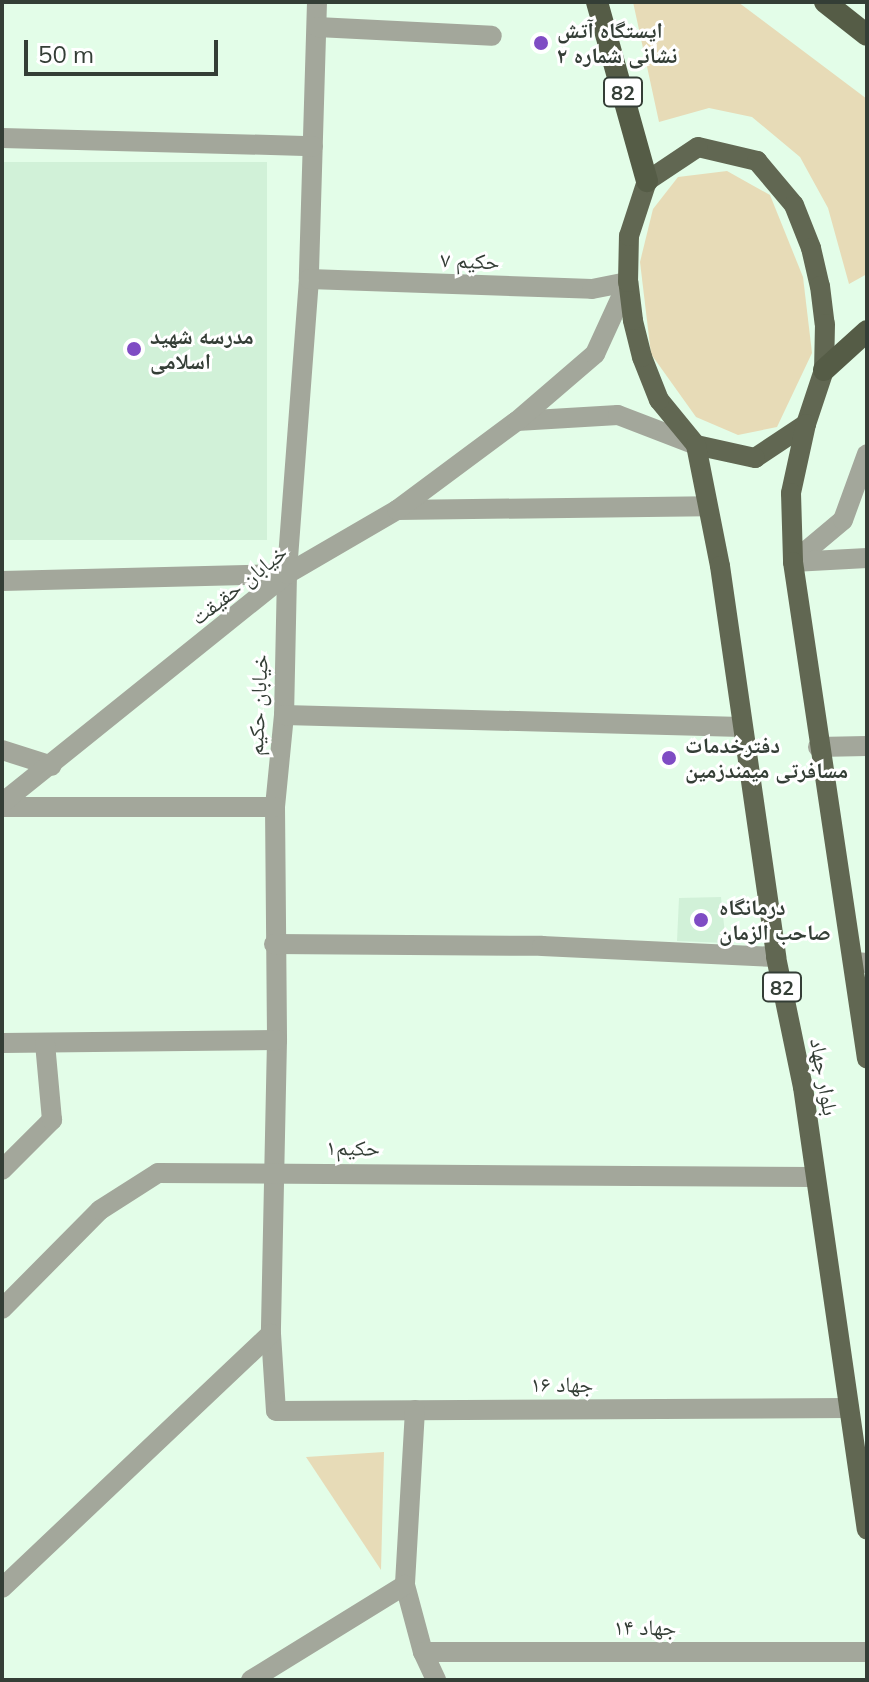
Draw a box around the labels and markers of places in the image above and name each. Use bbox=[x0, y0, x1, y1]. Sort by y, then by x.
place label: ایستگاه آتش نشانی شماره ۲ bbox=[557, 17, 677, 68]
marker: ایستگاه آتش نشانی شماره ۲ bbox=[532, 34, 550, 52]
place label: مدرسه شهید اسلامی bbox=[150, 323, 254, 374]
marker: مدرسه شهید اسلامی bbox=[125, 340, 143, 358]
place label: دفترخدمات مسافرتی میمندزمین bbox=[685, 732, 848, 784]
marker: دفترخدمات مسافرتی میمندزمین bbox=[660, 749, 678, 767]
place label: درمانگاه صاحب الزمان bbox=[719, 894, 831, 946]
marker: درمانگاه صاحب الزمان bbox=[690, 909, 712, 931]

